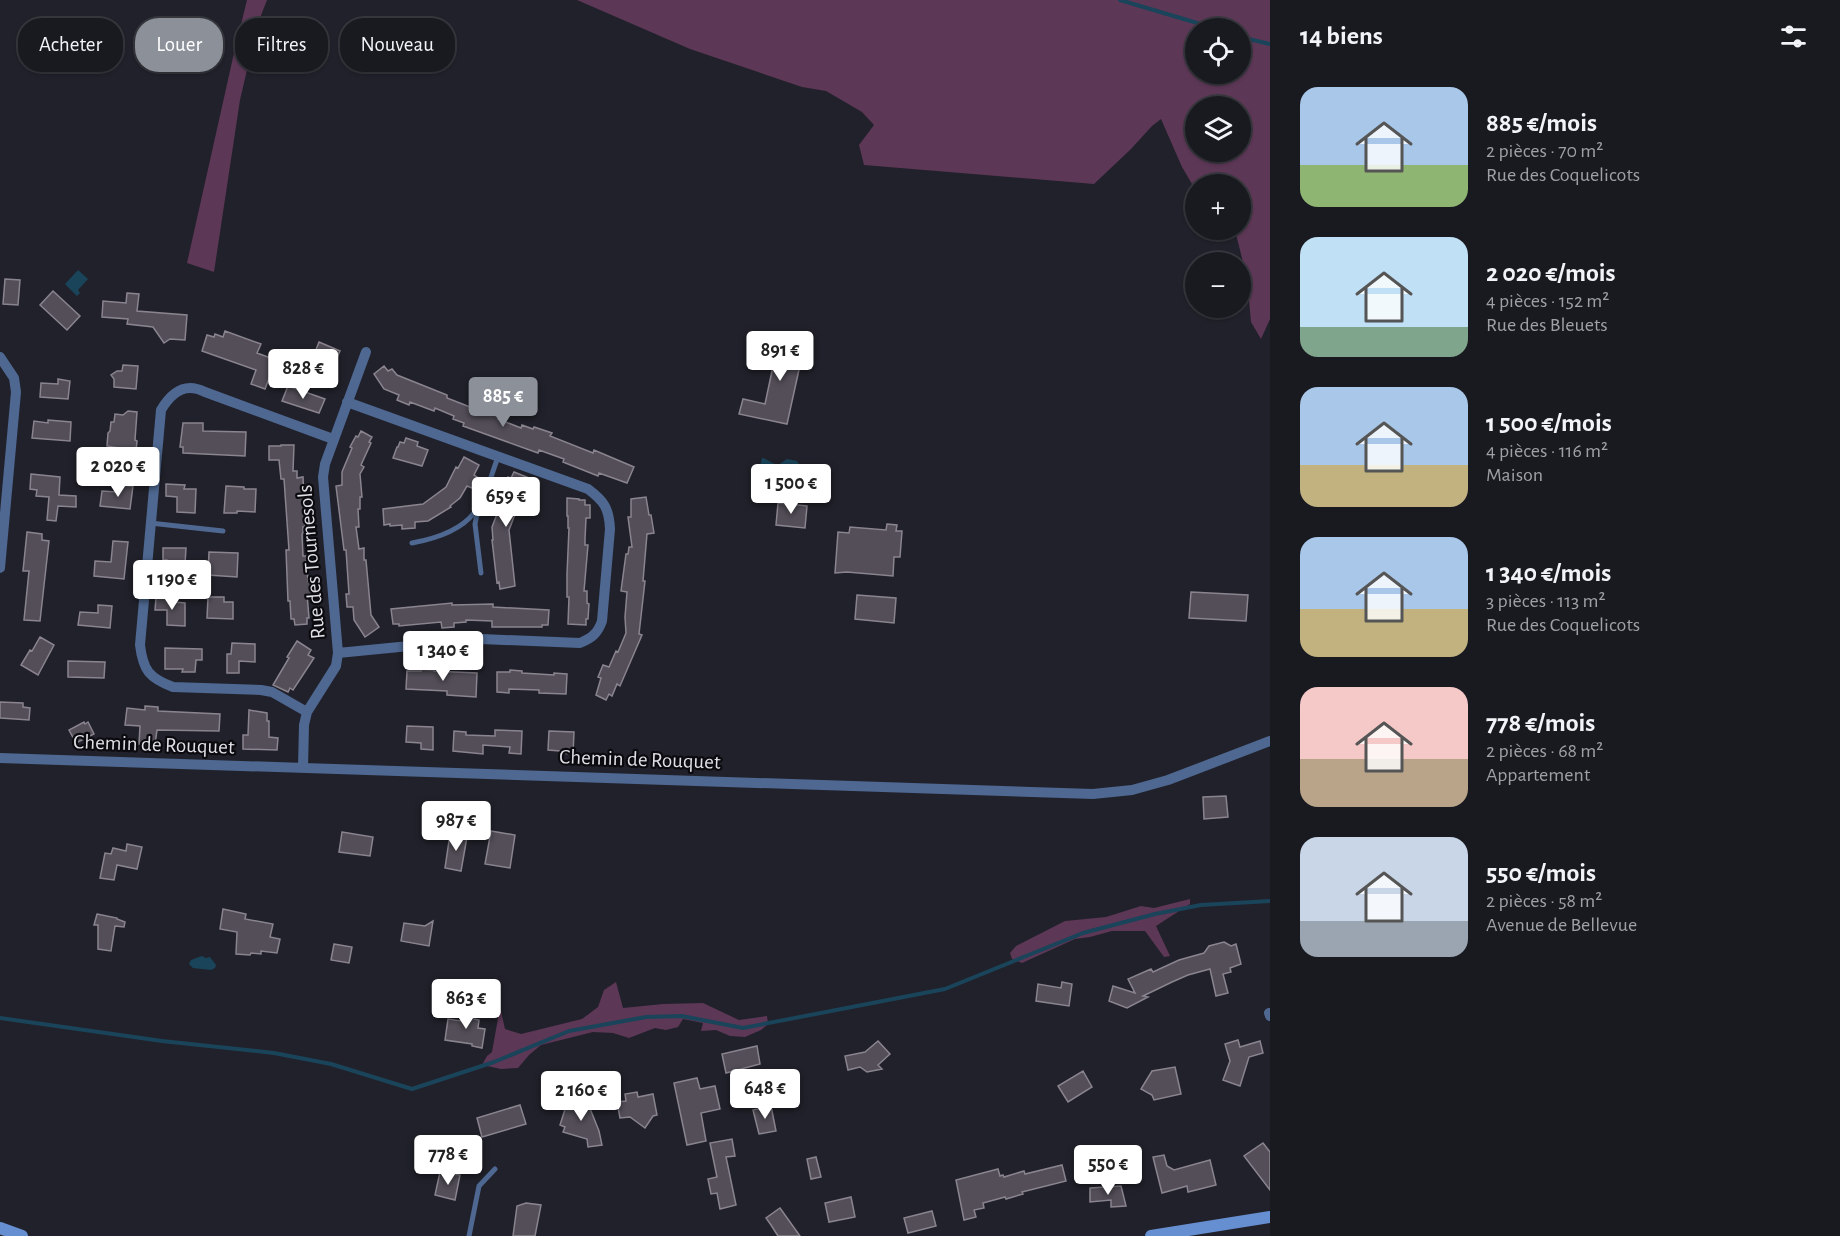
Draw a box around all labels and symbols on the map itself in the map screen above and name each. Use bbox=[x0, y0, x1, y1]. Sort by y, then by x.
pin: 891 € bbox=[738, 331, 822, 382]
pin: 828 € bbox=[261, 349, 345, 400]
pin: 885 € bbox=[461, 377, 545, 428]
pin: 2 020 € bbox=[63, 447, 173, 498]
pin: 1 500 € bbox=[736, 464, 846, 515]
pin: 659 € bbox=[464, 477, 548, 528]
street label: Rue des Tournesols bbox=[294, 484, 329, 640]
pin: 1 190 € bbox=[117, 560, 227, 611]
pin: 1 340 € bbox=[388, 631, 498, 682]
street label: Chemin de Rouquet bbox=[73, 731, 235, 758]
street label: Chemin de Rouquet bbox=[559, 746, 721, 773]
pin: 987 € bbox=[414, 801, 498, 852]
pin: 863 € bbox=[424, 979, 508, 1030]
pin: 648 € bbox=[723, 1069, 807, 1120]
pin: 2 160 € bbox=[526, 1071, 636, 1122]
pin: 778 € bbox=[406, 1135, 490, 1186]
pin: 550 € bbox=[1066, 1145, 1150, 1196]

